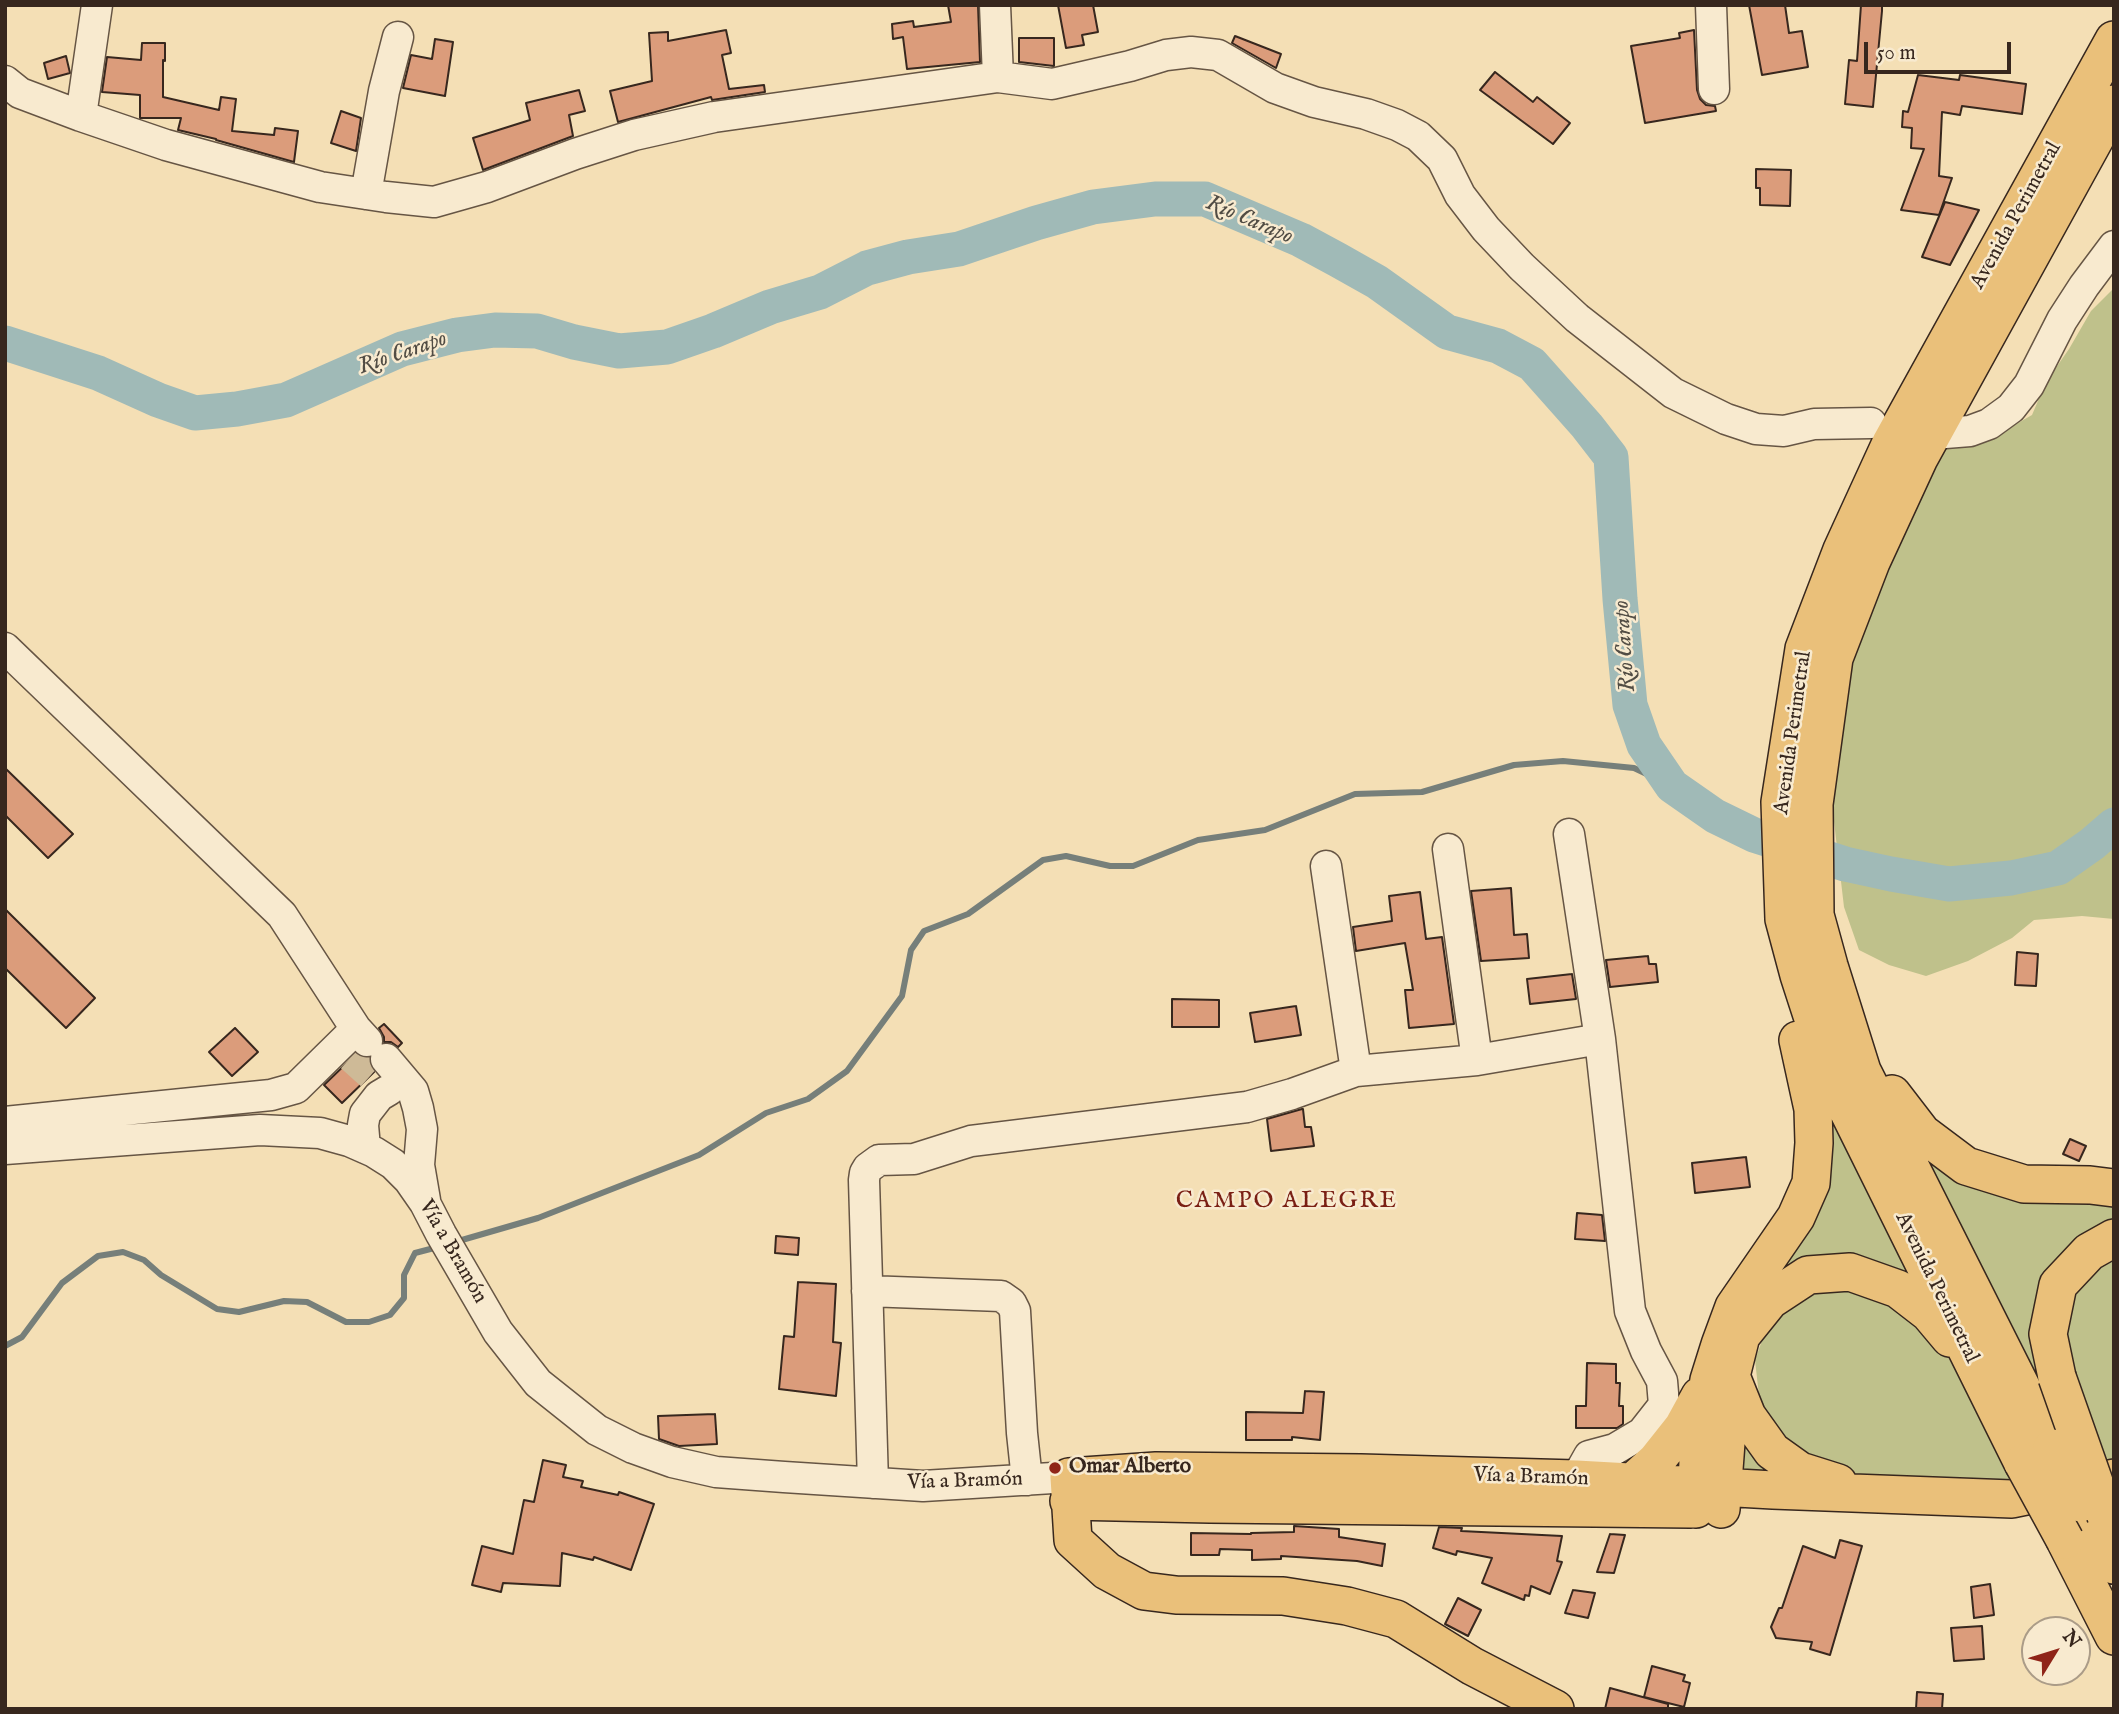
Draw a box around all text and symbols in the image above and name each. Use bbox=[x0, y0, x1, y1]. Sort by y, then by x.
scale bar bbox=[1867, 28, 2014, 72]
text: 50 m bbox=[1877, 40, 1916, 67]
street label: Avenida Perimetral bbox=[1966, 138, 2068, 294]
water label: Río Carapo bbox=[1201, 190, 1297, 252]
water label: Río Carapo bbox=[355, 326, 451, 382]
water label: Río Carapo bbox=[1609, 599, 1643, 693]
street label: Avenida Perimetral bbox=[1770, 650, 1818, 816]
district label: CAMPO ALEGRE bbox=[1177, 1188, 1397, 1216]
street label: Vía a Bramón bbox=[412, 1196, 492, 1308]
street label: Avenida Perimetral bbox=[1889, 1209, 1983, 1367]
place label: Omar Alberto bbox=[1069, 1455, 1191, 1481]
marker: Omar Alberto bbox=[1047, 1460, 1063, 1476]
street label: Vía a Bramón bbox=[1473, 1463, 1589, 1493]
street label: Vía a Bramón bbox=[907, 1467, 1023, 1497]
north arrow bbox=[2021, 1616, 2091, 1686]
text: N bbox=[2056, 1625, 2085, 1653]

